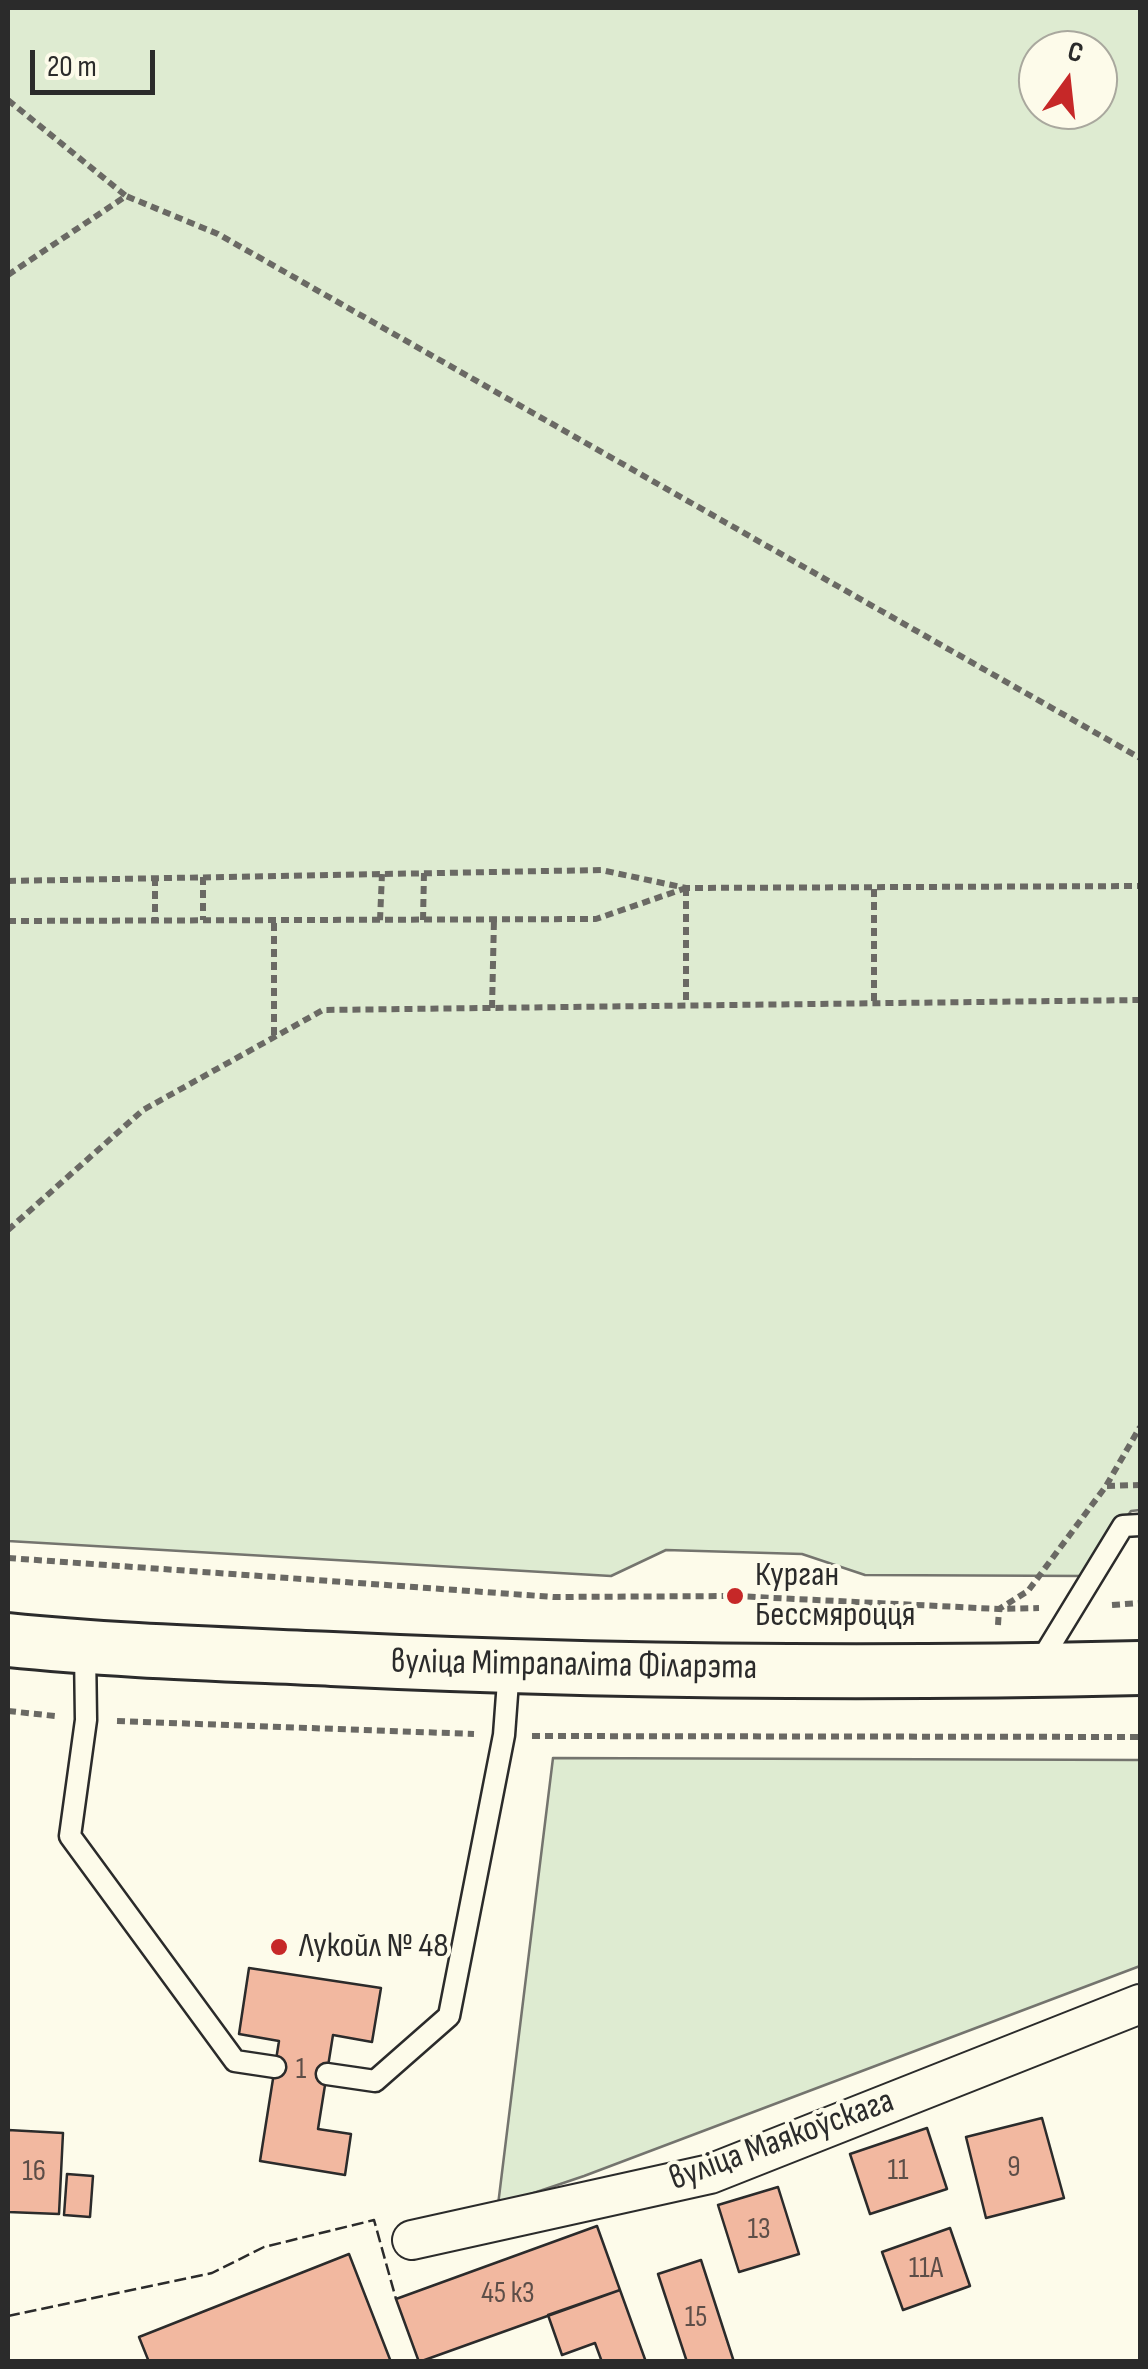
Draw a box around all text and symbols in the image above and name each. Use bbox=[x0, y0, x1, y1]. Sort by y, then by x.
scale bar bbox=[35, 30, 160, 92]
north arrow bbox=[1018, 30, 1118, 130]
text: С bbox=[1064, 35, 1087, 70]
text: 20 m bbox=[47, 49, 97, 85]
place label: Курган Бессмяроцця bbox=[755, 1555, 915, 1637]
marker: Курган Бессмяроцця bbox=[724, 1585, 746, 1607]
street label: вуліца Мітрапаліта Філарэта bbox=[390, 1642, 758, 1690]
place label: Лукойл № 48 bbox=[299, 1926, 448, 1968]
marker: Лукойл № 48 bbox=[268, 1936, 290, 1958]
house number: 1 bbox=[296, 2052, 306, 2088]
street label: вуліца Маякоўскага bbox=[664, 2081, 900, 2201]
house number: 9 bbox=[1007, 2150, 1021, 2186]
house number: 11 bbox=[888, 2153, 908, 2189]
house number: 16 bbox=[22, 2154, 46, 2190]
house number: 13 bbox=[747, 2212, 771, 2248]
house number: 11А bbox=[909, 2251, 943, 2287]
house number: 45 к3 bbox=[481, 2276, 535, 2312]
house number: 15 bbox=[685, 2300, 707, 2336]

